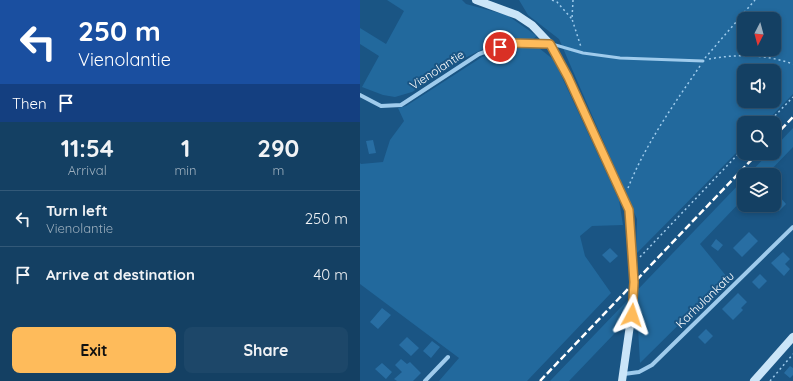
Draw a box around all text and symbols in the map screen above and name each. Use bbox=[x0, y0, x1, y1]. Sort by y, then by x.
north arrow bbox=[737, 12, 781, 56]
map controls bbox=[737, 12, 781, 212]
text: 250 m bbox=[78, 13, 161, 48]
icon: left bbox=[12, 16, 64, 68]
pin bbox=[483, 30, 517, 64]
icon: arrive bbox=[489, 36, 511, 58]
street label: Vienolantie bbox=[407, 46, 467, 93]
text: Vienolantie bbox=[78, 48, 171, 71]
button: sound bbox=[737, 64, 781, 108]
icon: arrive bbox=[55, 92, 77, 114]
text: Then bbox=[12, 94, 47, 113]
button: search bbox=[737, 116, 781, 160]
text: 11:54 bbox=[61, 133, 114, 163]
text: 1 bbox=[181, 133, 190, 163]
text: 290 bbox=[257, 133, 299, 163]
text: Arrival bbox=[68, 162, 107, 178]
text: min bbox=[174, 162, 197, 178]
text: m bbox=[272, 162, 284, 178]
button: layers bbox=[737, 168, 781, 212]
text: Turn left bbox=[46, 201, 108, 220]
icon: left bbox=[12, 208, 34, 230]
text: 250 m bbox=[305, 209, 348, 228]
text: Vienolantie bbox=[46, 220, 113, 236]
icon: arrive bbox=[12, 264, 34, 286]
text: Arrive at destination bbox=[46, 265, 195, 284]
text: 40 m bbox=[313, 265, 348, 284]
street label: Karhulankatu bbox=[672, 268, 737, 331]
position arrow bbox=[611, 294, 653, 336]
button: Exit bbox=[12, 327, 176, 373]
button: Share bbox=[184, 327, 348, 373]

